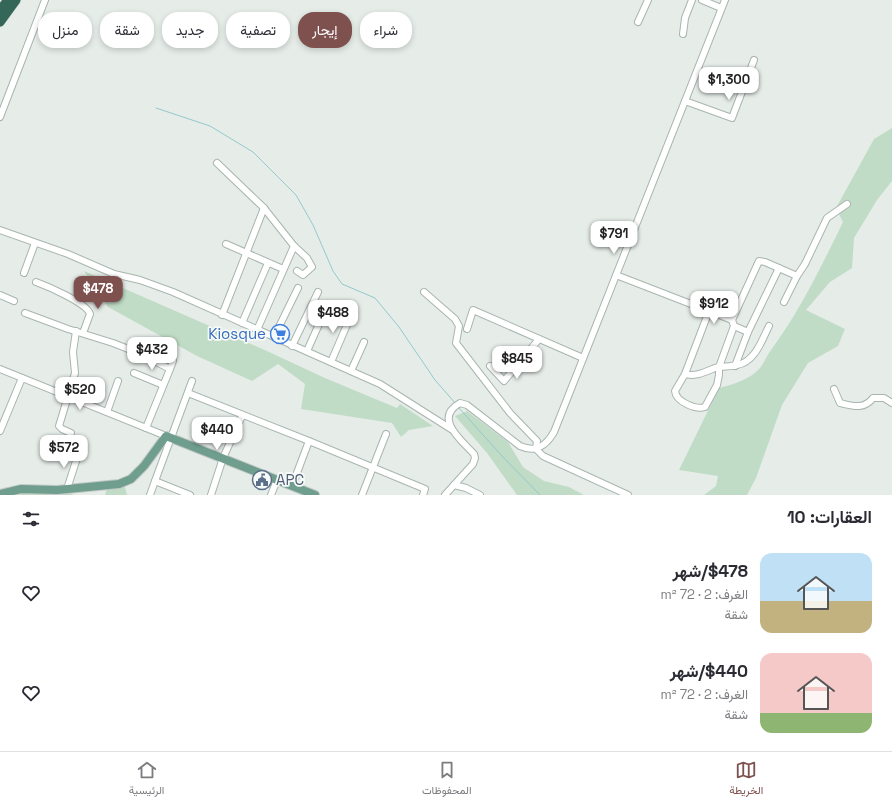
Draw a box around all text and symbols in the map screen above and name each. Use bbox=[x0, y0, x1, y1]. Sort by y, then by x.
chip: منزل bbox=[38, 12, 92, 48]
chip: شقة bbox=[100, 12, 154, 48]
chip: جديد bbox=[162, 12, 218, 48]
chip: تصفية bbox=[226, 12, 290, 48]
chip: إيجار bbox=[298, 12, 352, 48]
chip: شراء bbox=[360, 12, 412, 48]
pin: $1,300 bbox=[696, 67, 762, 101]
text: $1,300 bbox=[708, 71, 750, 88]
pin: $791 bbox=[590, 221, 638, 255]
text: $791 bbox=[600, 225, 629, 242]
pin: $478 bbox=[74, 276, 122, 310]
text: $478 bbox=[83, 280, 113, 297]
pin: $912 bbox=[690, 291, 738, 325]
text: $912 bbox=[699, 295, 729, 312]
pin: $488 bbox=[309, 300, 357, 334]
text: $488 bbox=[317, 304, 349, 321]
supermarket icon: Kiosque bbox=[269, 323, 291, 345]
place label: Kiosque bbox=[208, 324, 266, 343]
pin: $432 bbox=[128, 337, 176, 371]
text: $432 bbox=[136, 341, 168, 358]
pin: $845 bbox=[493, 346, 541, 380]
text: $845 bbox=[501, 350, 533, 367]
pin: $520 bbox=[56, 377, 104, 411]
text: $520 bbox=[64, 381, 96, 398]
pin: $440 bbox=[193, 417, 241, 451]
text: $440 bbox=[201, 421, 233, 438]
pin: $572 bbox=[40, 435, 88, 469]
text: $572 bbox=[49, 439, 79, 456]
public building icon: APC bbox=[251, 469, 273, 491]
place label: APC bbox=[276, 470, 304, 489]
text: العقارات: 10 bbox=[787, 506, 872, 528]
icon: filters bbox=[20, 508, 42, 530]
text: $478/شهر bbox=[673, 560, 748, 582]
icon: home bbox=[792, 569, 840, 617]
icon: heart bbox=[20, 582, 42, 604]
text: الغرف: 2 · 72 m² bbox=[660, 586, 748, 603]
text: شقة bbox=[725, 606, 748, 623]
text: $440/شهر bbox=[670, 660, 748, 682]
icon: home bbox=[792, 669, 840, 717]
icon: heart bbox=[20, 682, 42, 704]
text: الغرف: 2 · 72 m² bbox=[660, 686, 748, 703]
text: شقة bbox=[725, 706, 748, 723]
tab: الرئيسية bbox=[129, 759, 164, 800]
tab: المحفوظات bbox=[422, 759, 472, 800]
tab: الخريطة bbox=[729, 759, 763, 800]

